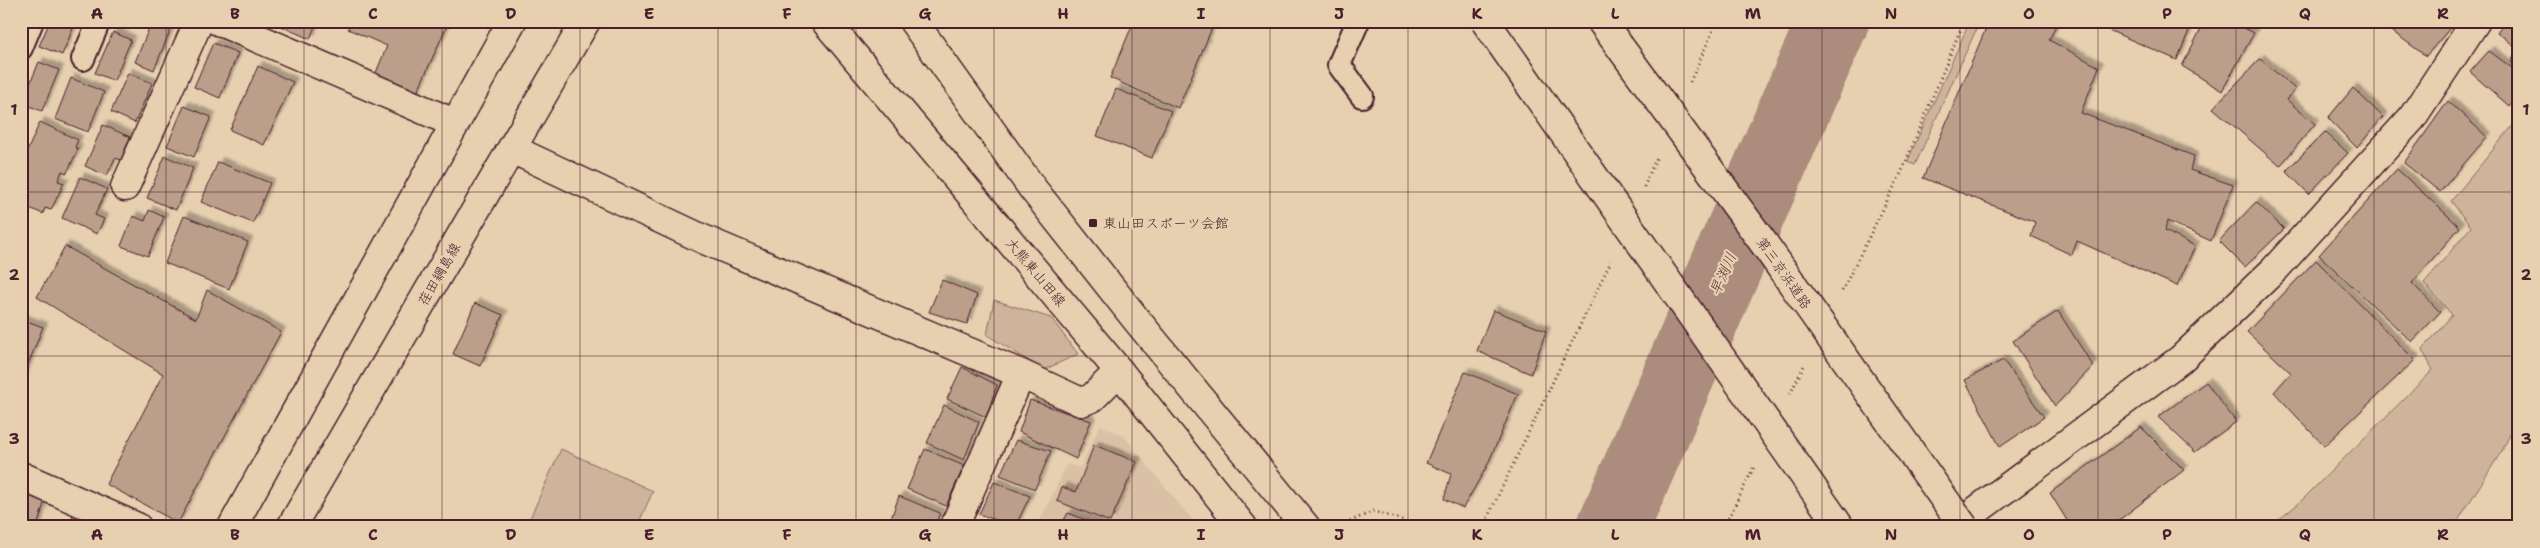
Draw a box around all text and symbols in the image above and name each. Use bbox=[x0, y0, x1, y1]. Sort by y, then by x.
text: A bbox=[91, 3, 103, 24]
text: B bbox=[230, 3, 240, 24]
text: C bbox=[368, 3, 378, 24]
text: D bbox=[505, 3, 517, 24]
text: E bbox=[644, 3, 654, 24]
text: F bbox=[782, 3, 792, 24]
text: G bbox=[919, 3, 932, 24]
text: H bbox=[1057, 3, 1069, 24]
text: I bbox=[1197, 3, 1206, 24]
text: J bbox=[1334, 3, 1344, 24]
text: K bbox=[1472, 3, 1483, 24]
text: L bbox=[1611, 3, 1620, 24]
text: M bbox=[1745, 3, 1762, 24]
text: N bbox=[1885, 3, 1897, 24]
text: O bbox=[2023, 3, 2035, 24]
text: P bbox=[2162, 3, 2172, 24]
text: Q bbox=[2299, 3, 2311, 24]
text: R bbox=[2437, 3, 2449, 24]
text: 1 bbox=[10, 99, 18, 120]
text: 1 bbox=[2522, 99, 2530, 120]
place label: 東山田スポーツ会館 bbox=[1103, 214, 1229, 232]
marker: 東山田スポーツ会館 bbox=[1087, 217, 1099, 229]
street label: 第三京浜道路 bbox=[1753, 233, 1815, 313]
street label: 大熊東山田線 bbox=[1002, 234, 1070, 310]
street label: 荏田綱島線 bbox=[414, 239, 464, 309]
water label: 早渕川 bbox=[1705, 249, 1741, 299]
text: 2 bbox=[8, 264, 20, 285]
text: 2 bbox=[2520, 264, 2532, 285]
text: 3 bbox=[8, 428, 20, 449]
text: 3 bbox=[2520, 428, 2532, 449]
text: A bbox=[91, 524, 103, 545]
text: B bbox=[230, 524, 240, 545]
text: C bbox=[368, 524, 378, 545]
text: D bbox=[505, 524, 517, 545]
text: E bbox=[644, 524, 654, 545]
text: F bbox=[782, 524, 792, 545]
text: G bbox=[919, 524, 932, 545]
text: H bbox=[1057, 524, 1069, 545]
text: I bbox=[1197, 524, 1206, 545]
text: J bbox=[1334, 524, 1344, 545]
text: K bbox=[1472, 524, 1483, 545]
text: L bbox=[1611, 524, 1620, 545]
text: M bbox=[1745, 524, 1762, 545]
text: N bbox=[1885, 524, 1897, 545]
text: O bbox=[2023, 524, 2035, 545]
text: P bbox=[2162, 524, 2172, 545]
text: Q bbox=[2299, 524, 2311, 545]
text: R bbox=[2437, 524, 2449, 545]

